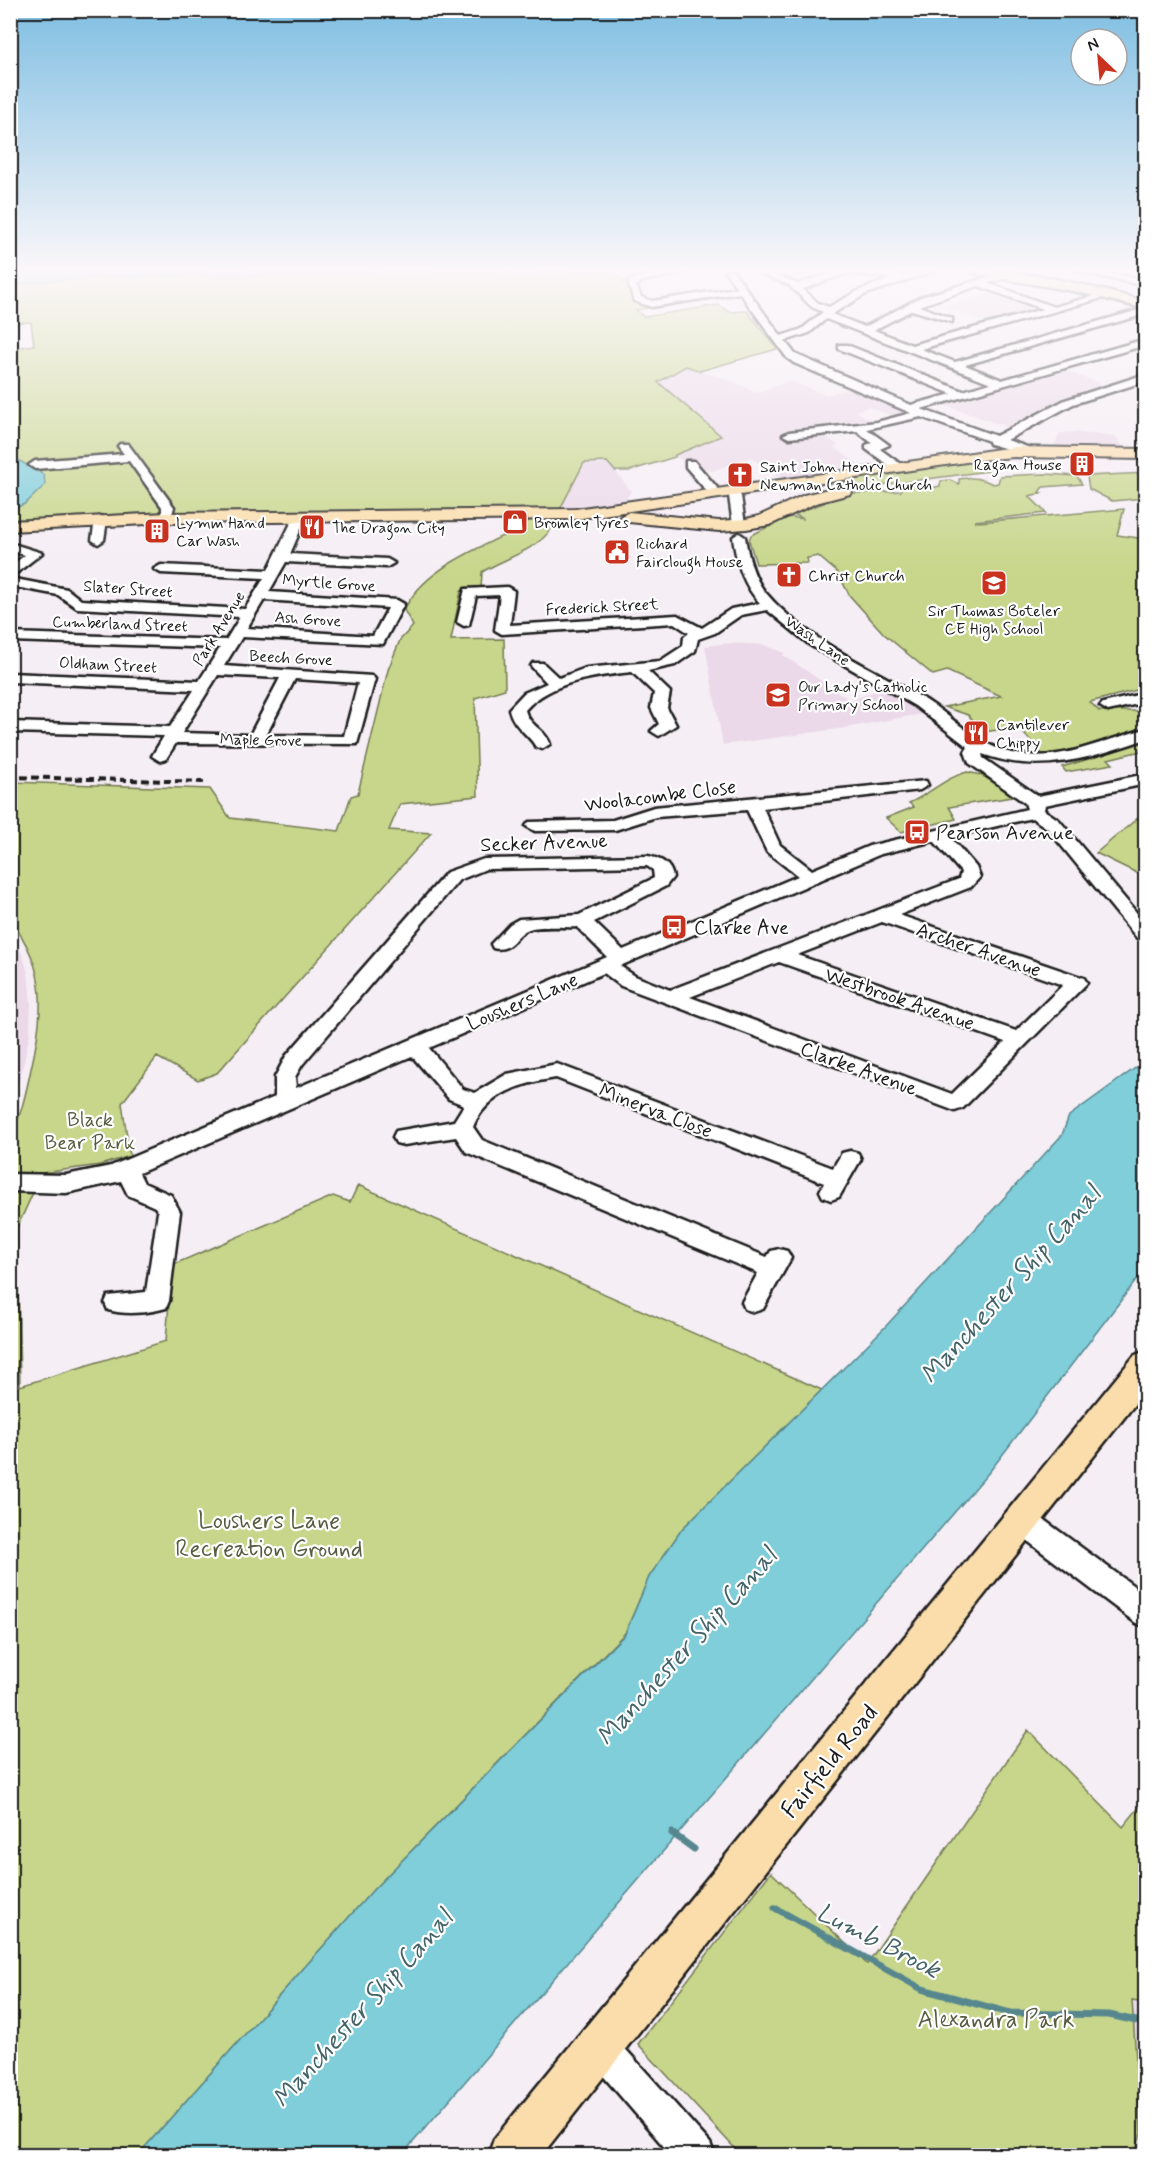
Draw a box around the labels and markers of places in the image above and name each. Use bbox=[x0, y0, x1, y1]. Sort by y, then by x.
building icon: Ragan House bbox=[1067, 449, 1097, 479]
place label: Ragan House bbox=[974, 455, 1062, 477]
place label: Saint John Henry Newman Catholic Church bbox=[760, 457, 932, 496]
church icon: Saint John Henry Newman Catholic Church bbox=[725, 460, 755, 490]
shop icon: Bromley Tyres bbox=[500, 507, 530, 537]
restaurant icon: The Dragon City bbox=[297, 512, 327, 542]
place label: Lymm Hand Car Wash bbox=[176, 513, 265, 552]
place label: Bromley Tyres bbox=[534, 513, 629, 534]
building icon: Lymm Hand Car Wash bbox=[142, 516, 172, 546]
place label: The Dragon City bbox=[332, 518, 445, 540]
place label: Richard Fairclough House bbox=[636, 534, 744, 574]
public building icon: Richard Fairclough House bbox=[602, 537, 632, 567]
church icon: Christ Church bbox=[774, 560, 804, 590]
place label: Christ Church bbox=[808, 566, 905, 587]
school or university icon: Sir Thomas Boteler CE High School bbox=[979, 568, 1009, 598]
place label: Sir Thomas Boteler CE High School bbox=[928, 601, 1061, 641]
place label: Our Lady's Catholic Primary School bbox=[798, 677, 928, 716]
school or university icon: Our Lady's Catholic Primary School bbox=[763, 680, 793, 710]
place label: Cantilever Chippy bbox=[996, 715, 1070, 754]
restaurant icon: Cantilever Chippy bbox=[961, 718, 991, 748]
bus stop icon: Pearson Avenue bbox=[902, 817, 932, 847]
place label: Pearson Avenue bbox=[936, 820, 1074, 847]
bus stop icon: Clarke Ave bbox=[659, 912, 689, 942]
place label: Clarke Ave bbox=[694, 915, 789, 942]

